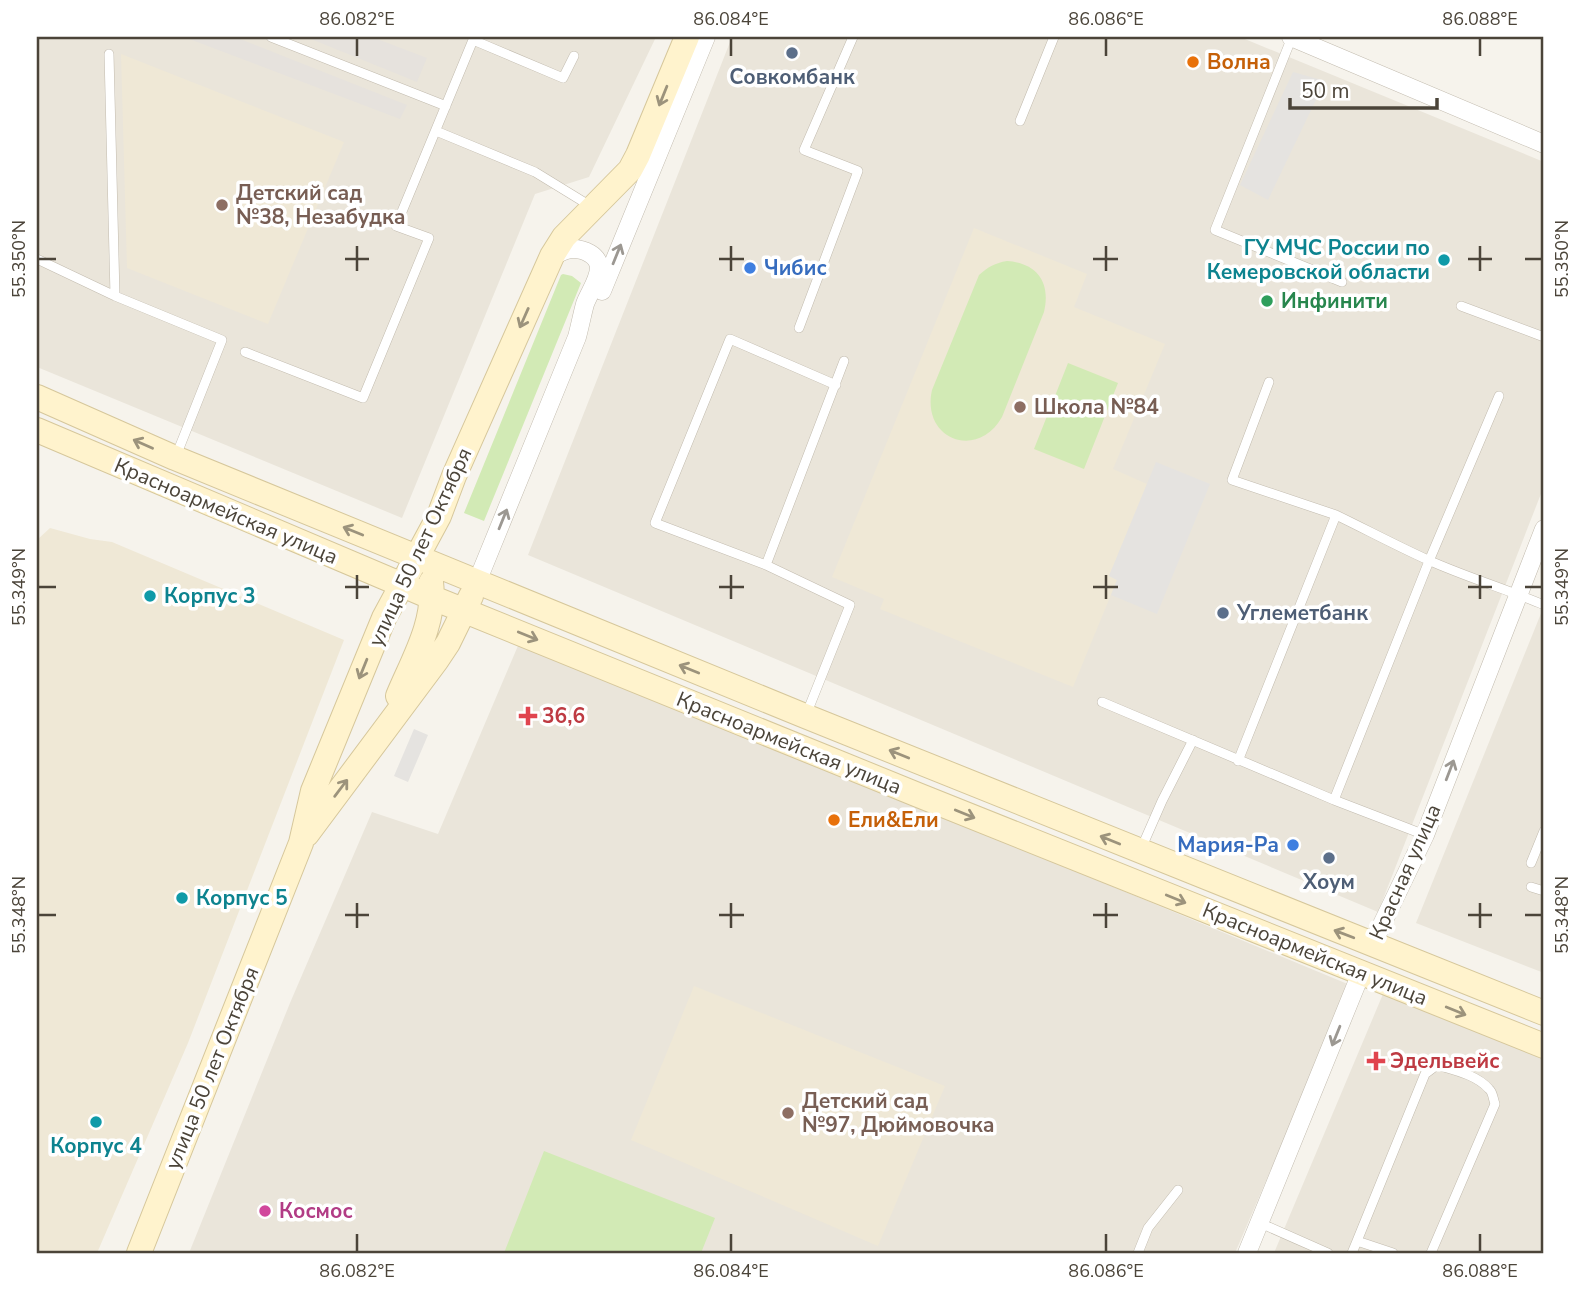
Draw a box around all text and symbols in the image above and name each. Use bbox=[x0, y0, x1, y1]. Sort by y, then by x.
text: 86.082°E bbox=[319, 7, 395, 31]
text: 86.084°E bbox=[693, 7, 769, 31]
text: 86.086°E bbox=[1068, 7, 1144, 31]
text: 86.088°E bbox=[1442, 7, 1518, 31]
marker: Совкомбанк bbox=[784, 45, 800, 61]
place label: Волна bbox=[1207, 48, 1271, 76]
marker: Волна bbox=[1185, 54, 1201, 70]
place label: Совкомбанк bbox=[729, 63, 855, 91]
scale bar bbox=[1290, 66, 1438, 110]
text: 50 m bbox=[1301, 77, 1350, 105]
one-way arrow bbox=[655, 85, 668, 106]
place label: Детский сад №38, Незабудка bbox=[236, 179, 406, 231]
marker: Детский сад №38, Незабудка bbox=[214, 197, 230, 213]
text: 55.350°N bbox=[7, 220, 31, 298]
text: 55.350°N bbox=[1550, 220, 1574, 298]
place label: ГУ МЧС России по Кемеровской области bbox=[1207, 234, 1430, 286]
one-way arrow bbox=[612, 244, 625, 265]
marker: ГУ МЧС России по Кемеровской области bbox=[1436, 252, 1452, 268]
place label: Чибис bbox=[764, 254, 827, 282]
marker: Чибис bbox=[742, 260, 758, 276]
place label: Инфинити bbox=[1281, 287, 1388, 315]
marker: Инфинити bbox=[1259, 293, 1275, 309]
one-way arrow bbox=[517, 307, 530, 328]
place label: Школа №84 bbox=[1034, 393, 1159, 421]
marker: Школа №84 bbox=[1012, 399, 1028, 415]
one-way arrow bbox=[133, 437, 154, 450]
street label: улица 50 лет Октября bbox=[362, 443, 478, 651]
street label: Красноармейская улица bbox=[110, 451, 342, 571]
one-way arrow bbox=[498, 508, 511, 530]
one-way arrow bbox=[343, 524, 365, 537]
text: 55.349°N bbox=[7, 548, 31, 626]
text: 55.349°N bbox=[1550, 548, 1574, 626]
place label: Корпус 3 bbox=[164, 582, 256, 610]
marker: Корпус 3 bbox=[142, 588, 158, 604]
place label: Углеметбанк bbox=[1236, 599, 1368, 627]
marker: Углеметбанк bbox=[1215, 605, 1231, 621]
one-way arrow bbox=[516, 631, 538, 644]
one-way arrow bbox=[355, 658, 368, 680]
one-way arrow bbox=[678, 661, 700, 674]
street label: Красноармейская улица bbox=[672, 685, 906, 801]
place label: 36,6 bbox=[542, 702, 585, 730]
marker: 36,6 bbox=[520, 708, 536, 724]
one-way arrow bbox=[889, 747, 911, 760]
one-way arrow bbox=[1444, 760, 1457, 782]
one-way arrow bbox=[334, 779, 348, 798]
street label: Красная улица bbox=[1362, 800, 1448, 944]
place label: Ели&Ели bbox=[848, 806, 939, 834]
one-way arrow bbox=[954, 809, 976, 822]
marker: Ели&Ели bbox=[826, 812, 842, 828]
place label: Мария-Ра bbox=[1177, 831, 1279, 859]
one-way arrow bbox=[1100, 832, 1122, 845]
marker: Мария-Ра bbox=[1285, 837, 1301, 853]
marker: Хоум bbox=[1321, 850, 1337, 866]
place label: Хоум bbox=[1302, 868, 1355, 896]
text: 55.348°N bbox=[7, 876, 31, 954]
text: 55.348°N bbox=[1550, 876, 1574, 954]
place label: Корпус 5 bbox=[196, 884, 288, 912]
marker: Корпус 5 bbox=[174, 890, 190, 906]
one-way arrow bbox=[1165, 894, 1187, 907]
street label: Красноармейская улица bbox=[1198, 896, 1432, 1012]
one-way arrow bbox=[1334, 926, 1356, 939]
street label: улица 50 лет Октября bbox=[159, 963, 265, 1173]
one-way arrow bbox=[1445, 1005, 1466, 1018]
one-way arrow bbox=[1328, 1025, 1341, 1047]
place label: Эдельвейс bbox=[1390, 1047, 1499, 1075]
marker: Эдельвейс bbox=[1368, 1053, 1384, 1069]
place label: Детский сад №97, Дюймовочка bbox=[802, 1087, 995, 1139]
marker: Детский сад №97, Дюймовочка bbox=[780, 1105, 796, 1121]
marker: Корпус 4 bbox=[88, 1114, 104, 1130]
place label: Корпус 4 bbox=[50, 1132, 142, 1160]
place label: Космос bbox=[279, 1197, 353, 1225]
marker: Космос bbox=[257, 1203, 273, 1219]
text: 86.082°E bbox=[319, 1259, 395, 1283]
text: 86.084°E bbox=[693, 1259, 769, 1283]
text: 86.086°E bbox=[1068, 1259, 1144, 1283]
text: 86.088°E bbox=[1442, 1259, 1518, 1283]

